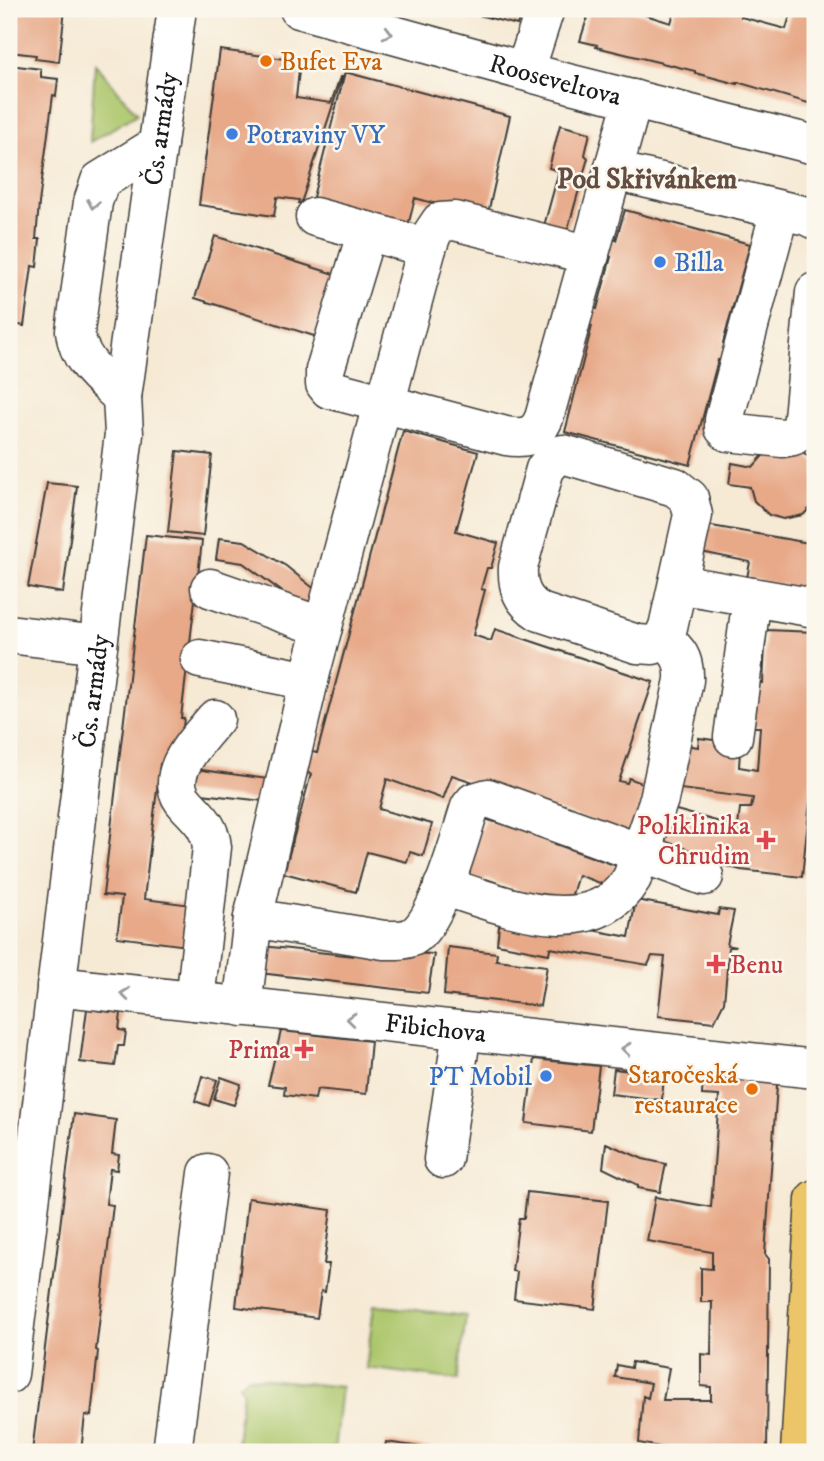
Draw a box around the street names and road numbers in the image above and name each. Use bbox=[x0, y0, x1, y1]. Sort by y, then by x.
street label: Rooseveltova bbox=[485, 47, 625, 114]
street label: Čs. armády bbox=[136, 69, 186, 188]
street label: Čs. armády bbox=[70, 632, 117, 750]
street label: Fibichova bbox=[383, 1007, 488, 1051]

